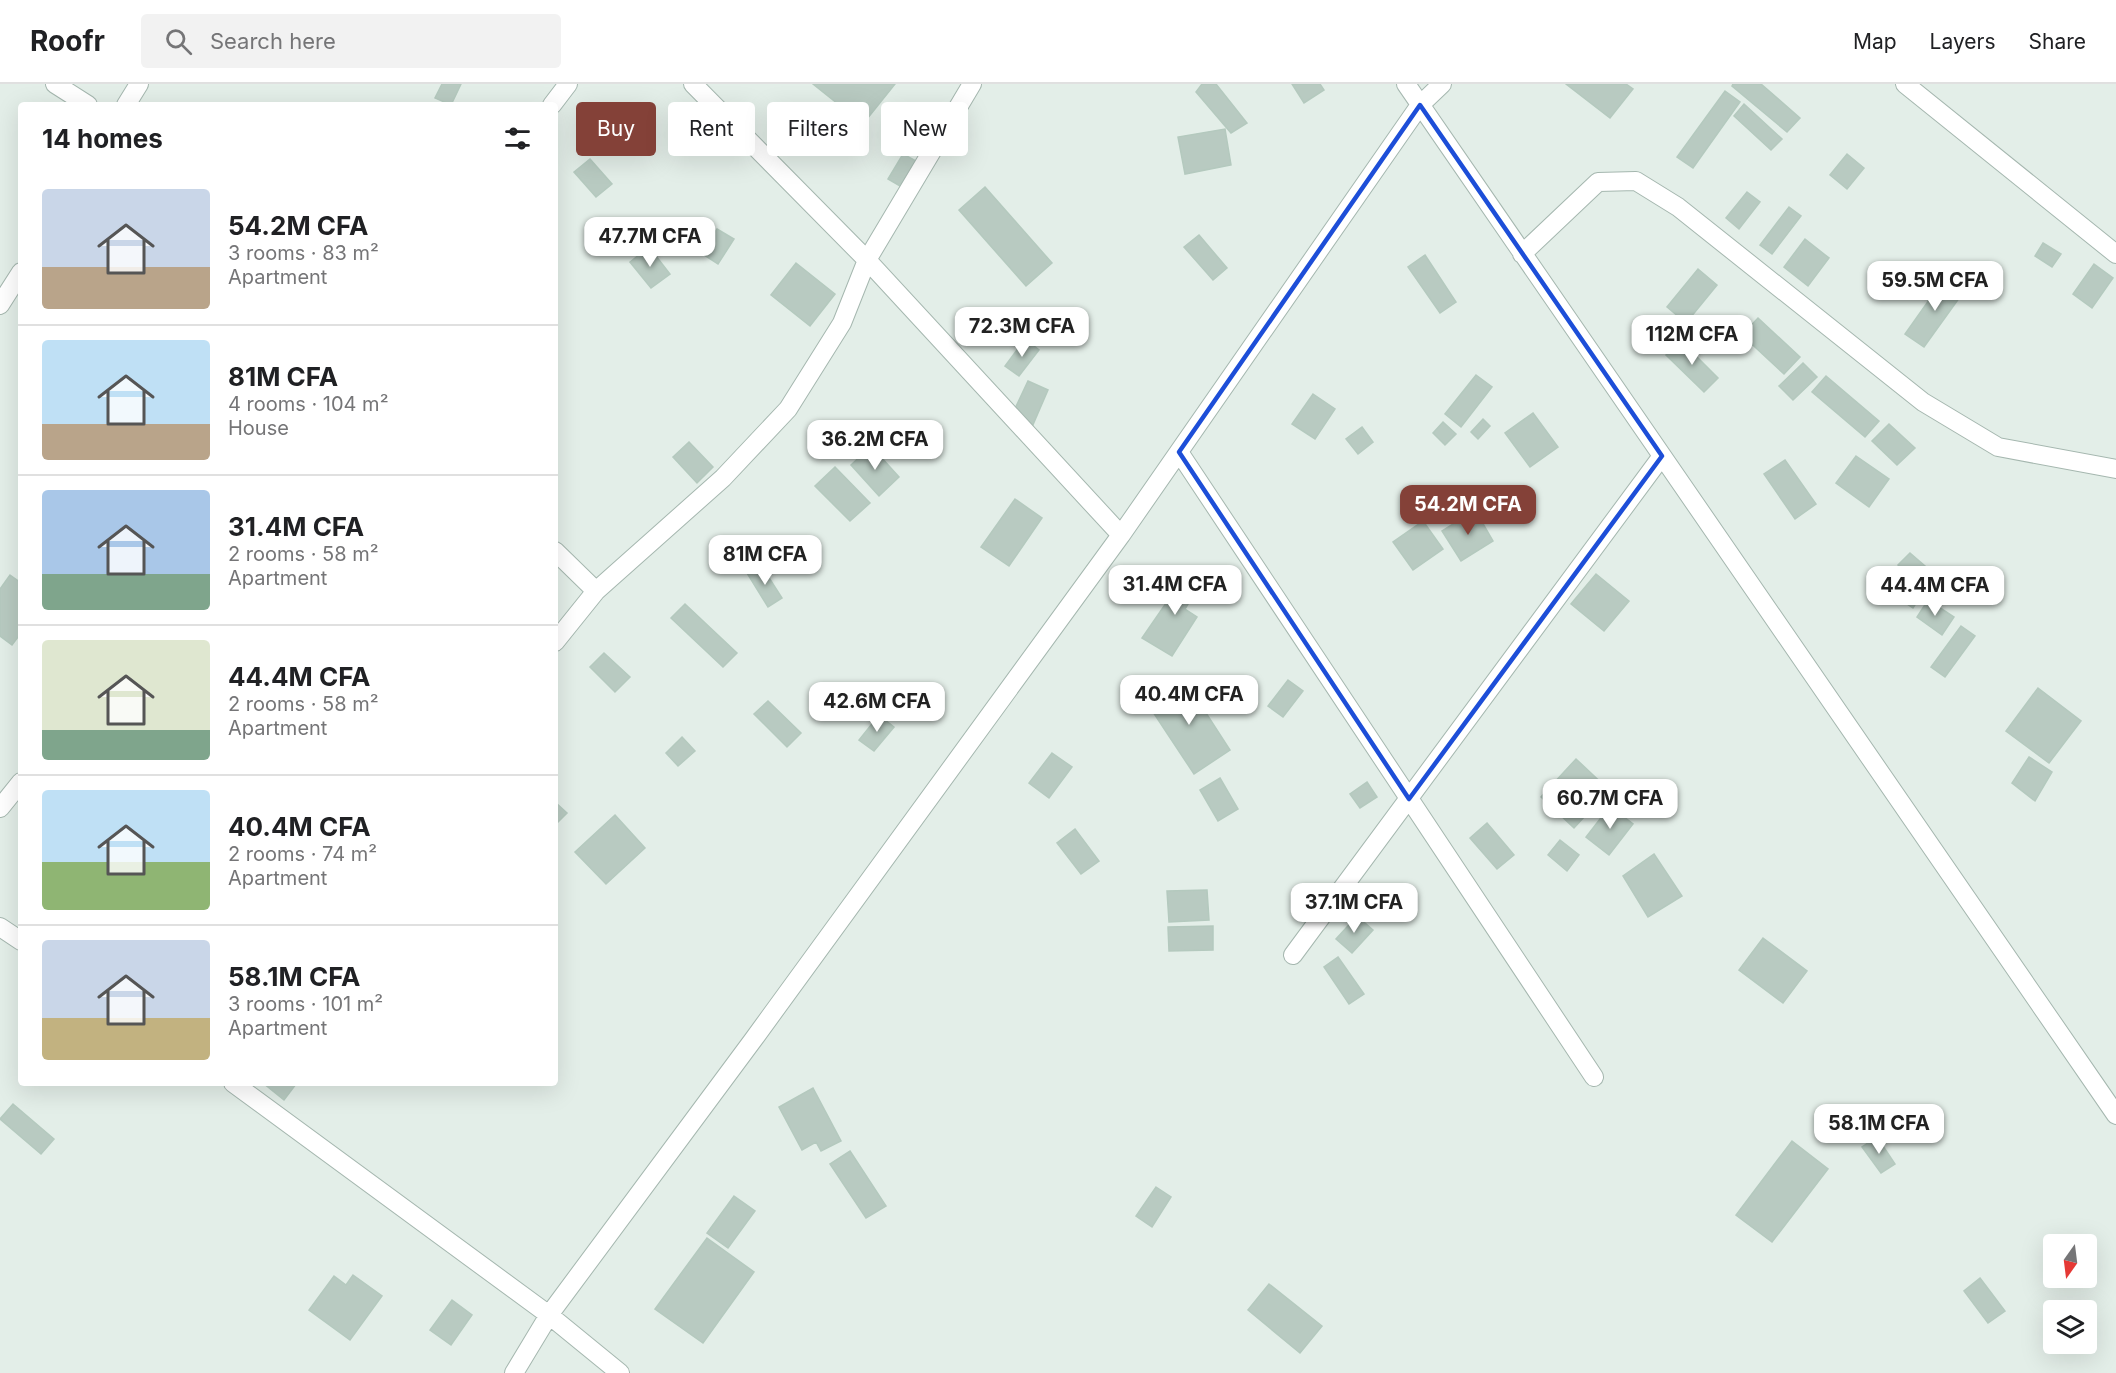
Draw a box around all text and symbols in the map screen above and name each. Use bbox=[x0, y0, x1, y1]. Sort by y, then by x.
search box bbox=[141, 14, 561, 68]
text: Roofr bbox=[30, 24, 105, 58]
icon: search bbox=[162, 25, 195, 58]
text: Search here bbox=[210, 28, 336, 54]
text: Map bbox=[1853, 29, 1897, 54]
text: Layers bbox=[1930, 29, 1996, 54]
text: Share bbox=[2029, 29, 2086, 54]
chip: Buy bbox=[576, 102, 656, 156]
chip: Rent bbox=[668, 102, 755, 156]
chip: Filters bbox=[767, 102, 869, 156]
chip: New bbox=[881, 102, 968, 156]
icon: filters bbox=[501, 122, 534, 155]
text: 14 homes bbox=[42, 123, 163, 154]
text: 54.2M CFA bbox=[228, 210, 368, 241]
icon: home bbox=[90, 213, 162, 285]
pin: 47.7M CFA bbox=[581, 217, 719, 268]
text: 47.7M CFA bbox=[598, 224, 702, 248]
text: 3 rooms · 83 m² bbox=[228, 241, 379, 265]
pin: 59.5M CFA bbox=[1866, 261, 2004, 312]
text: Apartment bbox=[228, 265, 327, 289]
text: 59.5M CFA bbox=[1881, 268, 1989, 292]
pin: 72.3M CFA bbox=[953, 307, 1091, 358]
text: 72.3M CFA bbox=[969, 314, 1075, 338]
pin: 112M CFA bbox=[1630, 315, 1754, 366]
text: 112M CFA bbox=[1646, 322, 1738, 346]
text: 81M CFA bbox=[228, 361, 338, 392]
icon: home bbox=[90, 364, 162, 436]
text: 4 rooms · 104 m² bbox=[228, 392, 388, 416]
text: House bbox=[228, 416, 289, 440]
pin: 36.2M CFA bbox=[806, 420, 944, 471]
text: 36.2M CFA bbox=[821, 427, 929, 451]
pin: 54.2M CFA bbox=[1399, 485, 1537, 536]
text: 54.2M CFA bbox=[1414, 492, 1522, 516]
text: 31.4M CFA bbox=[228, 511, 364, 542]
icon: home bbox=[90, 514, 162, 586]
pin: 81M CFA bbox=[710, 535, 820, 586]
text: 2 rooms · 58 m² bbox=[228, 542, 379, 566]
text: 81M CFA bbox=[723, 542, 807, 566]
pin: 31.4M CFA bbox=[1106, 565, 1244, 616]
text: Apartment bbox=[228, 566, 327, 590]
pin: 44.4M CFA bbox=[1866, 566, 2004, 617]
text: 31.4M CFA bbox=[1123, 572, 1227, 596]
text: 44.4M CFA bbox=[1880, 573, 1990, 597]
text: 44.4M CFA bbox=[228, 661, 370, 692]
icon: home bbox=[90, 664, 162, 736]
pin: 40.4M CFA bbox=[1120, 675, 1258, 726]
pin: 42.6M CFA bbox=[808, 682, 946, 733]
text: 40.4M CFA bbox=[1134, 682, 1244, 706]
text: 42.6M CFA bbox=[823, 689, 931, 713]
text: 2 rooms · 58 m² bbox=[228, 692, 379, 716]
text: Apartment bbox=[228, 716, 327, 740]
pin: 60.7M CFA bbox=[1541, 779, 1679, 830]
text: 60.7M CFA bbox=[1557, 786, 1663, 810]
text: 40.4M CFA bbox=[228, 811, 371, 842]
icon: home bbox=[90, 814, 162, 886]
text: 2 rooms · 74 m² bbox=[228, 842, 377, 866]
text: Apartment bbox=[228, 866, 327, 890]
pin: 37.1M CFA bbox=[1285, 883, 1423, 934]
text: 37.1M CFA bbox=[1305, 890, 1403, 914]
text: 58.1M CFA bbox=[228, 961, 360, 992]
icon: home bbox=[90, 964, 162, 1036]
text: 3 rooms · 101 m² bbox=[228, 992, 383, 1016]
text: Apartment bbox=[228, 1016, 327, 1040]
pin: 58.1M CFA bbox=[1810, 1104, 1948, 1155]
text: 58.1M CFA bbox=[1828, 1111, 1930, 1135]
north arrow bbox=[2043, 1234, 2097, 1288]
map controls bbox=[2043, 1234, 2097, 1354]
button: layers bbox=[2043, 1300, 2097, 1354]

